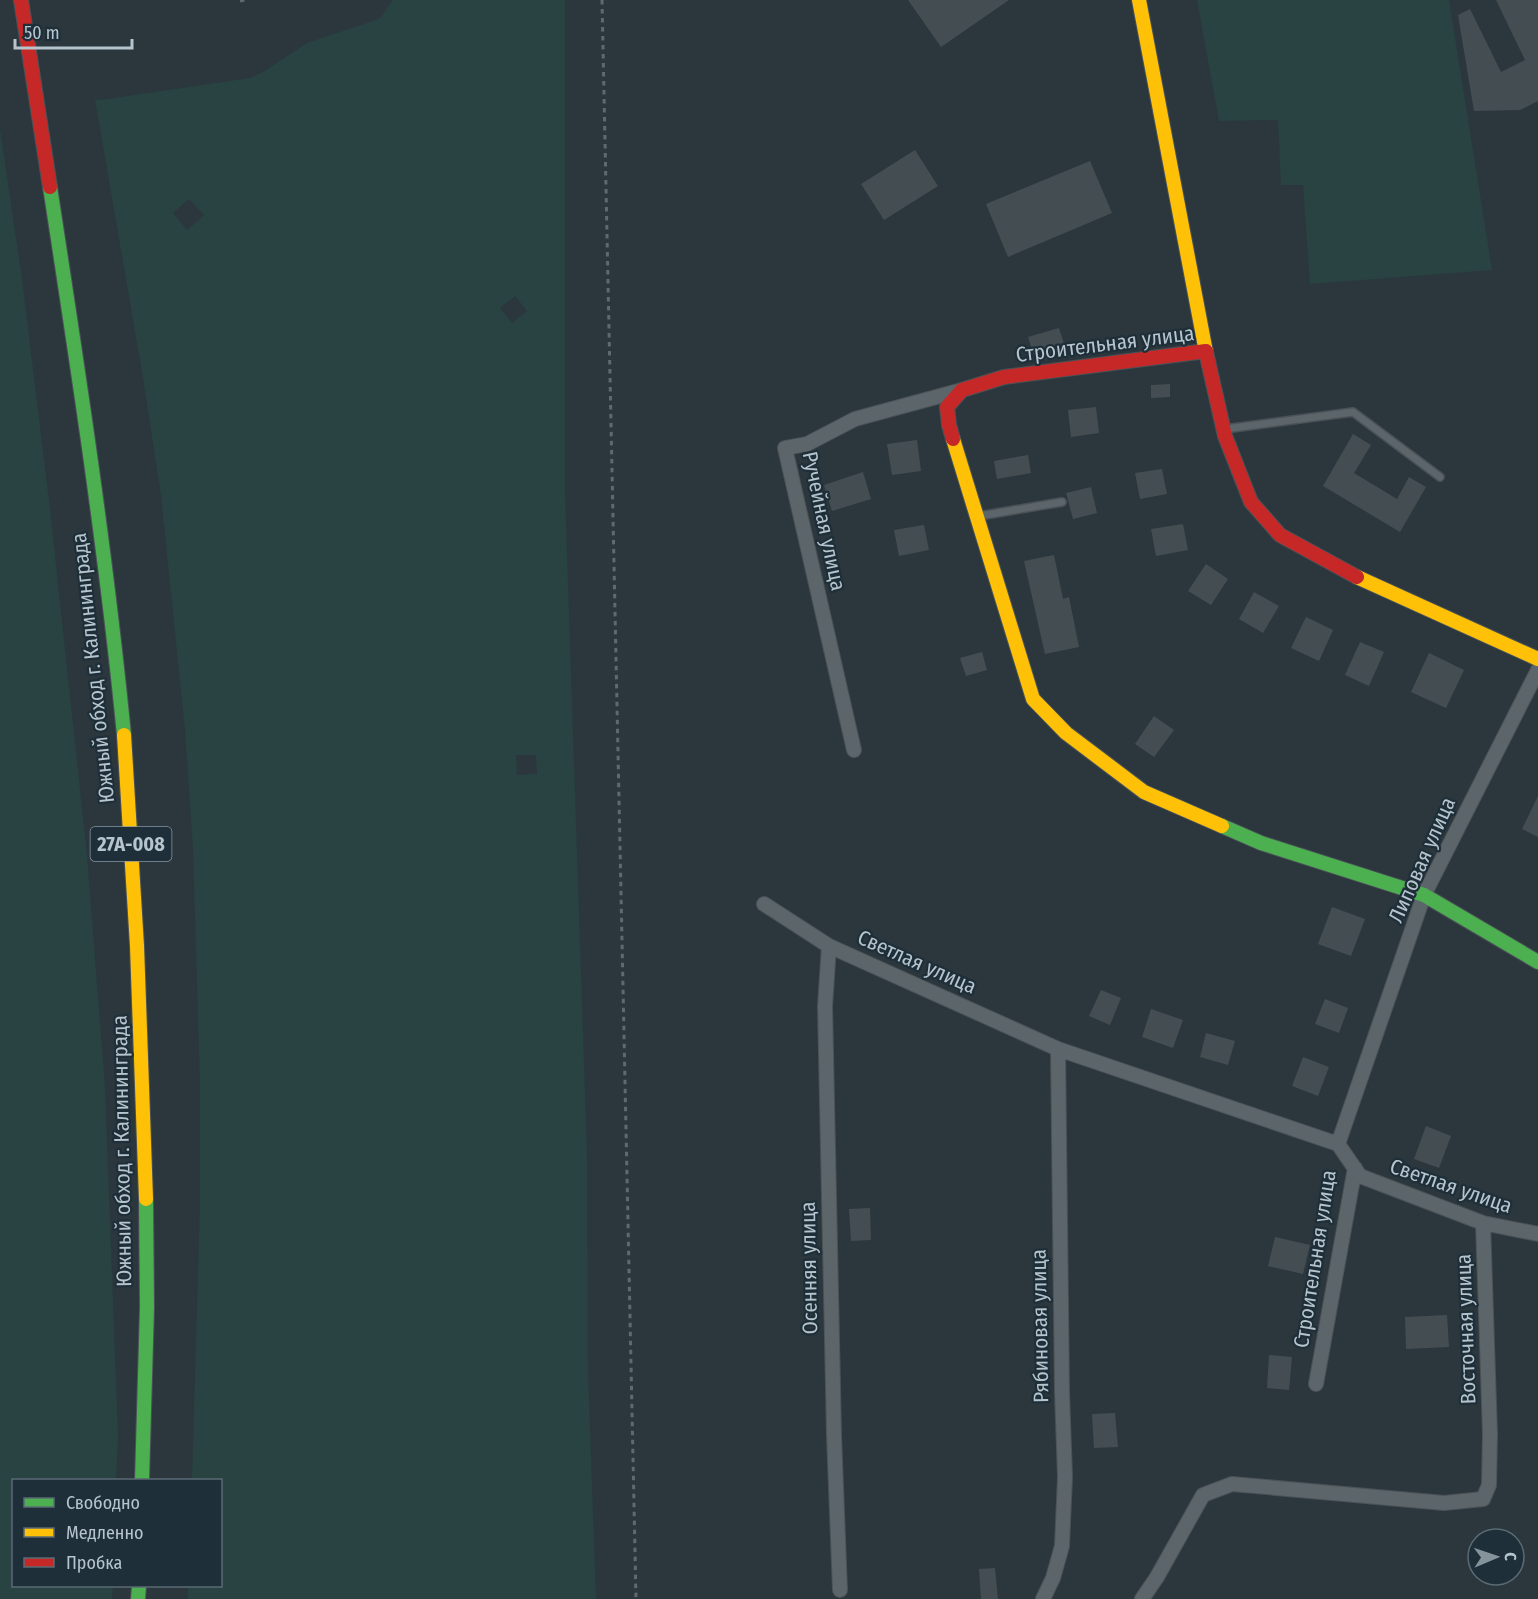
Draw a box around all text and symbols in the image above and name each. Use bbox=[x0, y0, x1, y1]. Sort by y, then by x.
scale bar bbox=[15, 12, 132, 50]
text: 50 m bbox=[24, 22, 60, 44]
street label: Строительная улица bbox=[1014, 320, 1196, 368]
street label: Ручейная улица bbox=[797, 449, 851, 593]
street label: Южный обход г. Калининграда bbox=[66, 532, 120, 804]
street label: Липовая улица bbox=[1383, 793, 1461, 927]
road number: 27А-008 bbox=[90, 827, 172, 861]
street label: Светлая улица bbox=[854, 924, 980, 1000]
street label: Южный обход г. Калининграда bbox=[107, 1015, 137, 1287]
street label: Светлая улица bbox=[1387, 1153, 1515, 1219]
street label: Строительная улица bbox=[1288, 1168, 1342, 1350]
street label: Осенняя улица bbox=[795, 1201, 823, 1335]
street label: Рябиновая улица bbox=[1026, 1249, 1054, 1403]
street label: Восточная улица bbox=[1450, 1253, 1482, 1405]
legend bbox=[12, 1479, 222, 1587]
text: Свободно bbox=[66, 1492, 140, 1514]
text: Медленно bbox=[66, 1522, 144, 1544]
north arrow bbox=[1466, 1527, 1526, 1587]
text: Пробка bbox=[66, 1552, 122, 1574]
text: С bbox=[1501, 1552, 1520, 1562]

